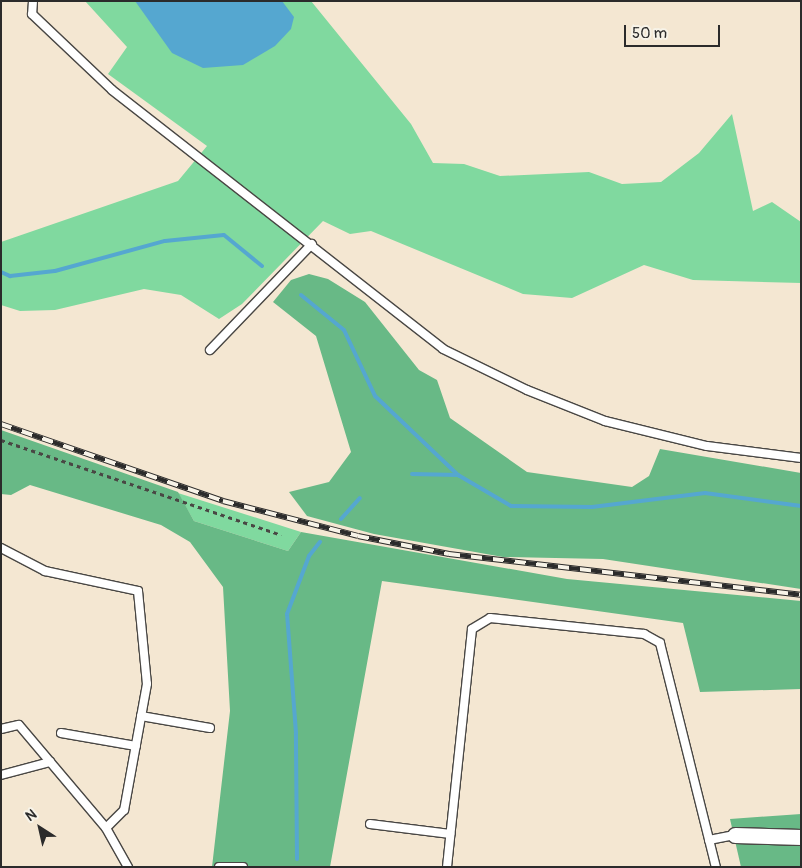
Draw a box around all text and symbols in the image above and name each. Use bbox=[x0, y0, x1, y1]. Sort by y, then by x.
scale bar bbox=[627, 15, 723, 47]
text: 50 m bbox=[632, 24, 667, 43]
north arrow bbox=[15, 803, 65, 853]
text: N bbox=[22, 806, 40, 825]

